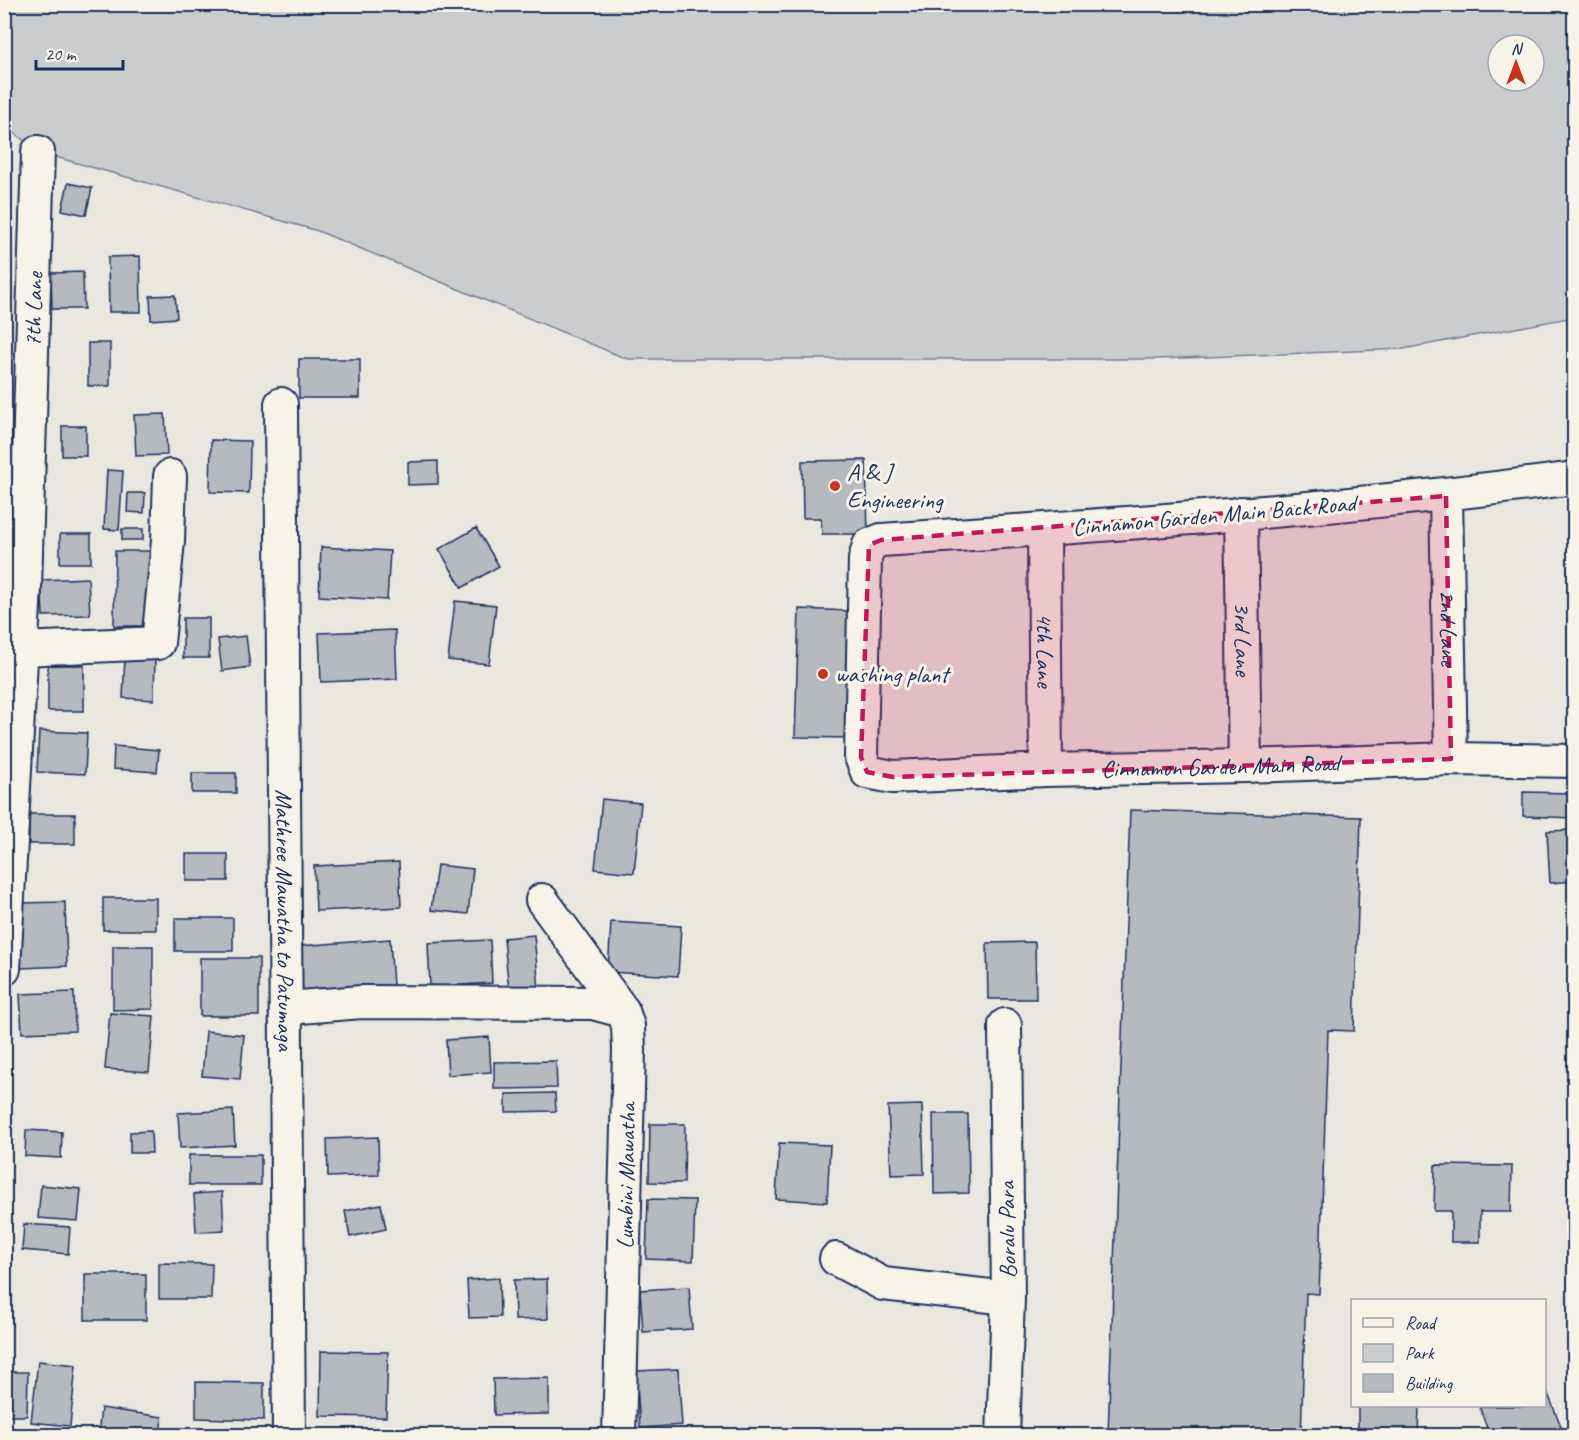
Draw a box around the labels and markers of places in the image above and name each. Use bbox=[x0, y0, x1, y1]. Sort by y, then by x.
place label: A & J Engineering bbox=[847, 457, 944, 515]
marker: A & J Engineering bbox=[828, 479, 842, 493]
place label: washing plant bbox=[835, 659, 951, 689]
marker: washing plant bbox=[816, 667, 830, 681]

